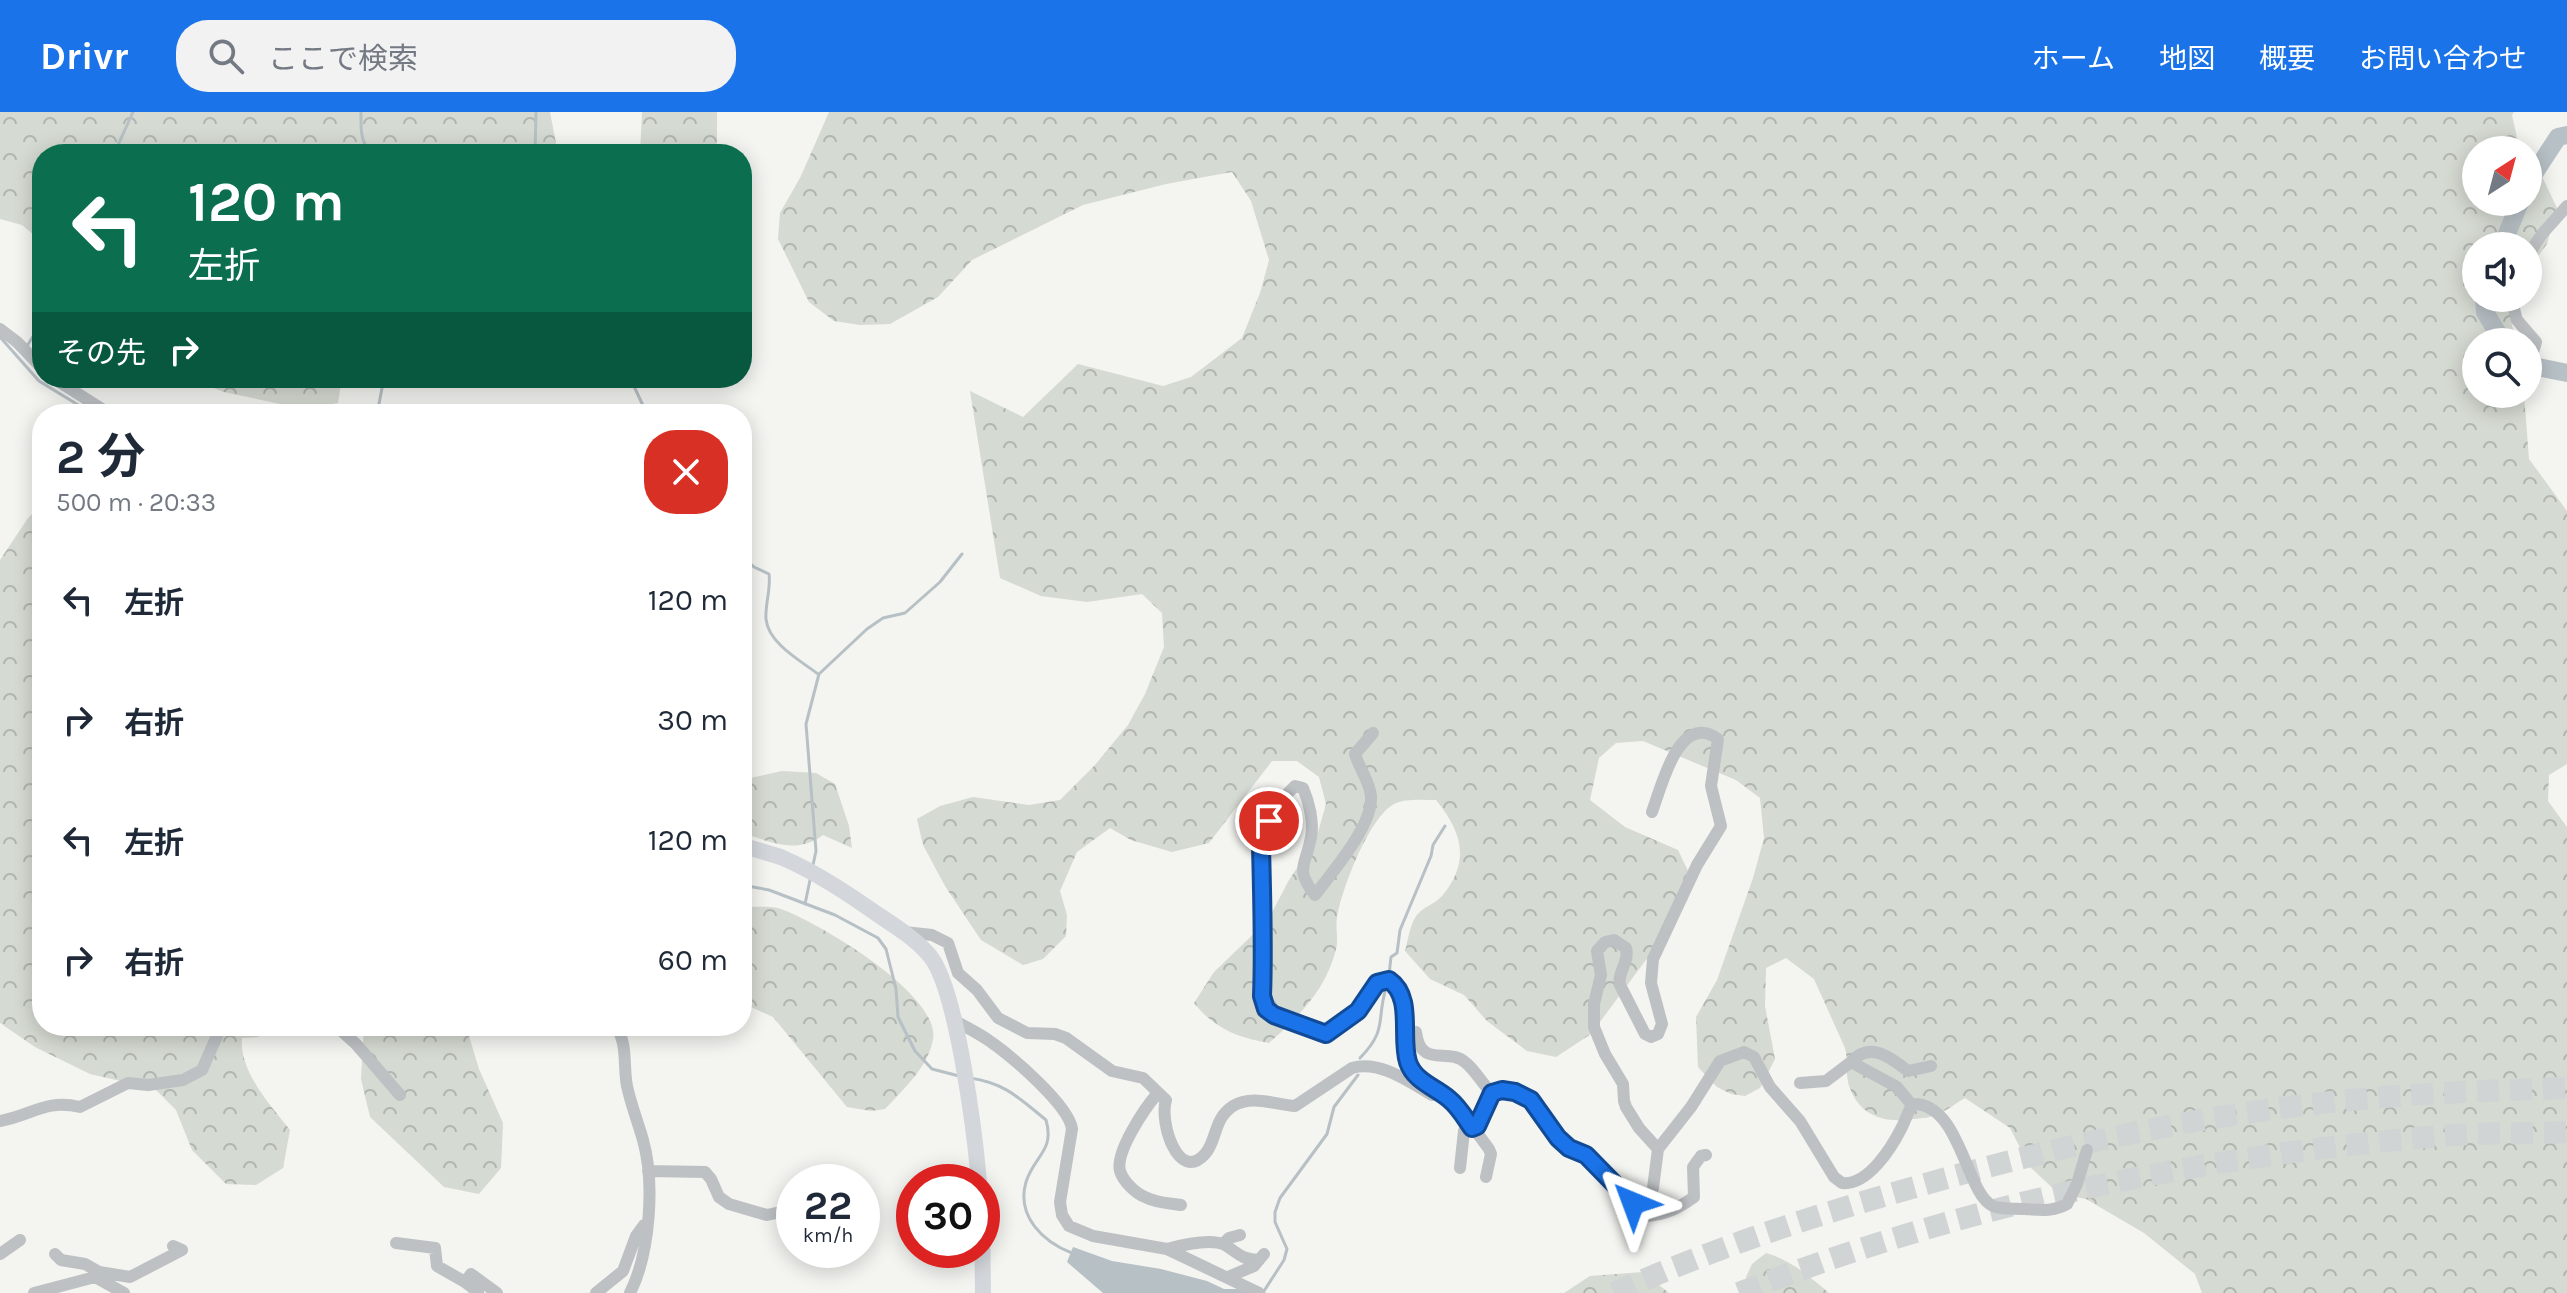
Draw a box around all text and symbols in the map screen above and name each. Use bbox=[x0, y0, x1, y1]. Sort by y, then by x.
search box bbox=[176, 20, 736, 92]
text: Drivr bbox=[40, 34, 128, 79]
icon: search bbox=[204, 34, 248, 78]
text: ここで検索 bbox=[268, 41, 418, 77]
text: ホーム bbox=[2032, 42, 2115, 75]
text: 地図 bbox=[2159, 42, 2215, 75]
text: 概要 bbox=[2259, 42, 2315, 75]
text: お問い合わせ bbox=[2359, 42, 2527, 75]
north arrow bbox=[2462, 136, 2542, 216]
map controls bbox=[2462, 136, 2542, 408]
text: 120 m bbox=[188, 169, 345, 234]
icon: left bbox=[56, 176, 160, 280]
button: sound bbox=[2462, 232, 2542, 312]
text: 左折 bbox=[188, 245, 260, 287]
icon: right bbox=[162, 328, 206, 372]
button: search bbox=[2462, 328, 2542, 408]
text: その先 bbox=[56, 335, 146, 371]
text: 2 分 bbox=[56, 429, 145, 485]
button: close bbox=[644, 430, 728, 514]
text: 500 m · 20:33 bbox=[56, 487, 216, 518]
icon: left bbox=[56, 578, 100, 622]
text: 120 m bbox=[648, 582, 728, 618]
text: 左折 bbox=[124, 585, 184, 621]
icon: right bbox=[56, 698, 100, 742]
text: 30 m bbox=[657, 702, 728, 738]
text: 右折 bbox=[124, 705, 184, 741]
pin bbox=[1235, 787, 1303, 855]
icon: arrive bbox=[1247, 799, 1291, 843]
icon: left bbox=[56, 818, 100, 862]
text: 120 m bbox=[648, 822, 728, 858]
text: 左折 bbox=[124, 825, 184, 861]
icon: right bbox=[56, 938, 100, 982]
text: 60 m bbox=[658, 942, 728, 978]
text: 右折 bbox=[124, 945, 184, 981]
position arrow bbox=[1591, 1161, 1675, 1245]
speed limit sign: 30 bbox=[896, 1164, 1000, 1268]
text: 22 bbox=[804, 1182, 852, 1229]
text: km/h bbox=[803, 1224, 853, 1247]

